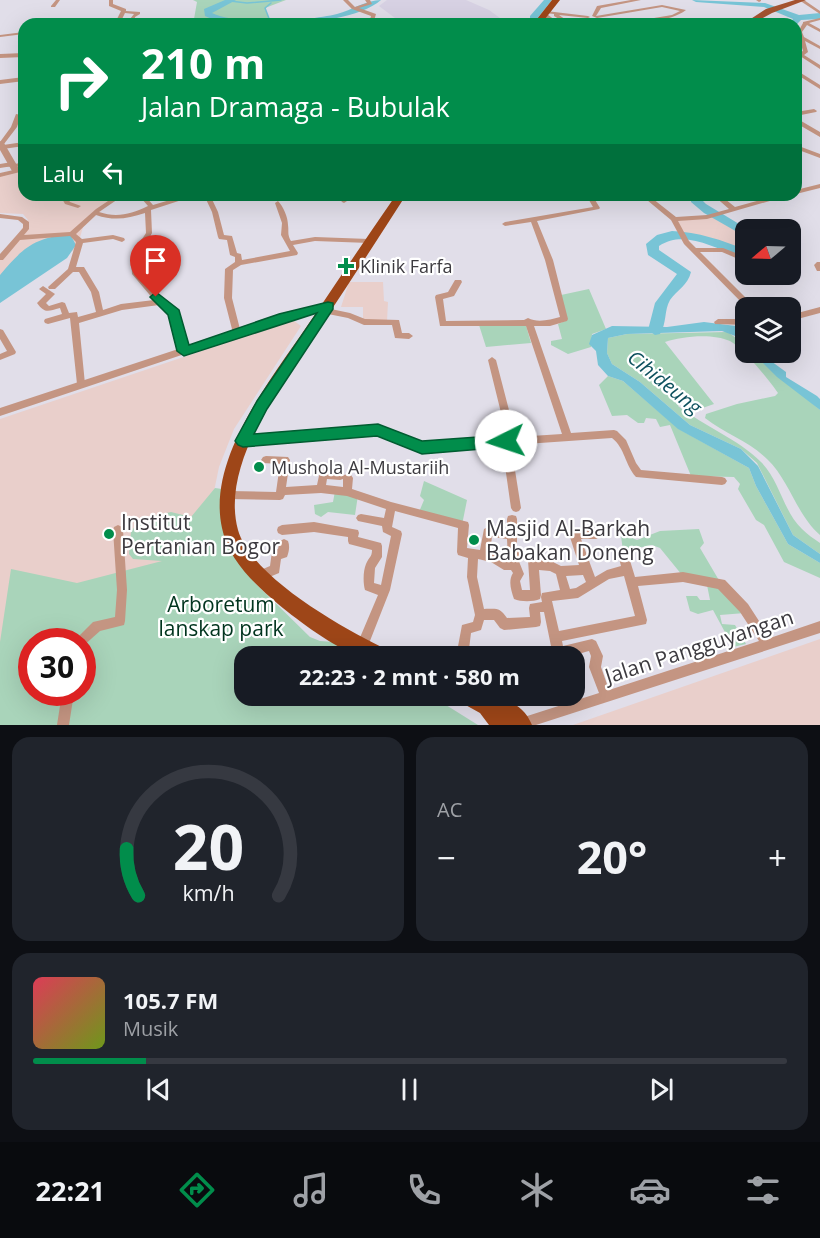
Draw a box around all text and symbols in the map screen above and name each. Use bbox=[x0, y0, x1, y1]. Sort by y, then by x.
text: 210 m bbox=[141, 34, 265, 91]
icon: right bbox=[42, 42, 120, 120]
text: Jalan Dramaga - Bubulak bbox=[141, 88, 450, 125]
icon: left bbox=[97, 156, 130, 189]
text: Lalu bbox=[42, 158, 85, 188]
north arrow bbox=[735, 219, 801, 285]
map controls bbox=[735, 219, 801, 363]
pin bbox=[130, 235, 181, 297]
icon: arrive bbox=[139, 244, 172, 277]
place label: Klinik Farfa bbox=[360, 254, 453, 278]
marker: Klinik Farfa bbox=[337, 257, 355, 275]
button: layers bbox=[735, 297, 801, 363]
water label: Cihideung bbox=[622, 344, 708, 421]
position arrow bbox=[474, 409, 538, 473]
place label: Mushola Al-Mustariih bbox=[271, 455, 449, 479]
marker: Mushola Al-Mustariih bbox=[252, 460, 266, 474]
place label: Institut Pertanian Bogor bbox=[121, 508, 281, 560]
place label: Masjid Al-Barkah Babakan Doneng bbox=[486, 514, 654, 566]
marker: Institut Pertanian Bogor bbox=[102, 527, 116, 541]
marker: Masjid Al-Barkah Babakan Doneng bbox=[467, 533, 481, 547]
park label: Arboretum lanskap park bbox=[159, 590, 284, 642]
street label: Jalan Pangguyangan bbox=[599, 602, 797, 690]
speed limit sign: 30 bbox=[18, 628, 96, 706]
text: 22:23 · 2 mnt · 580 m bbox=[299, 661, 520, 691]
text: AC bbox=[437, 796, 462, 823]
text: 20 bbox=[172, 803, 244, 888]
text: 20° bbox=[577, 826, 647, 887]
text: − bbox=[437, 835, 456, 880]
text: + bbox=[768, 835, 787, 880]
text: km/h bbox=[182, 878, 234, 907]
text: 105.7 FM bbox=[123, 985, 218, 1015]
text: Musik bbox=[123, 1015, 178, 1042]
icon: previous bbox=[142, 1073, 175, 1106]
icon: pause bbox=[393, 1073, 426, 1106]
icon: next bbox=[645, 1073, 678, 1106]
icon: directions bbox=[176, 1169, 218, 1211]
icon: music bbox=[290, 1169, 332, 1211]
icon: phone bbox=[403, 1169, 445, 1211]
icon: climate bbox=[516, 1169, 558, 1211]
icon: car bbox=[629, 1169, 671, 1211]
icon: filters bbox=[742, 1169, 784, 1211]
text: 22:21 bbox=[36, 1172, 105, 1209]

